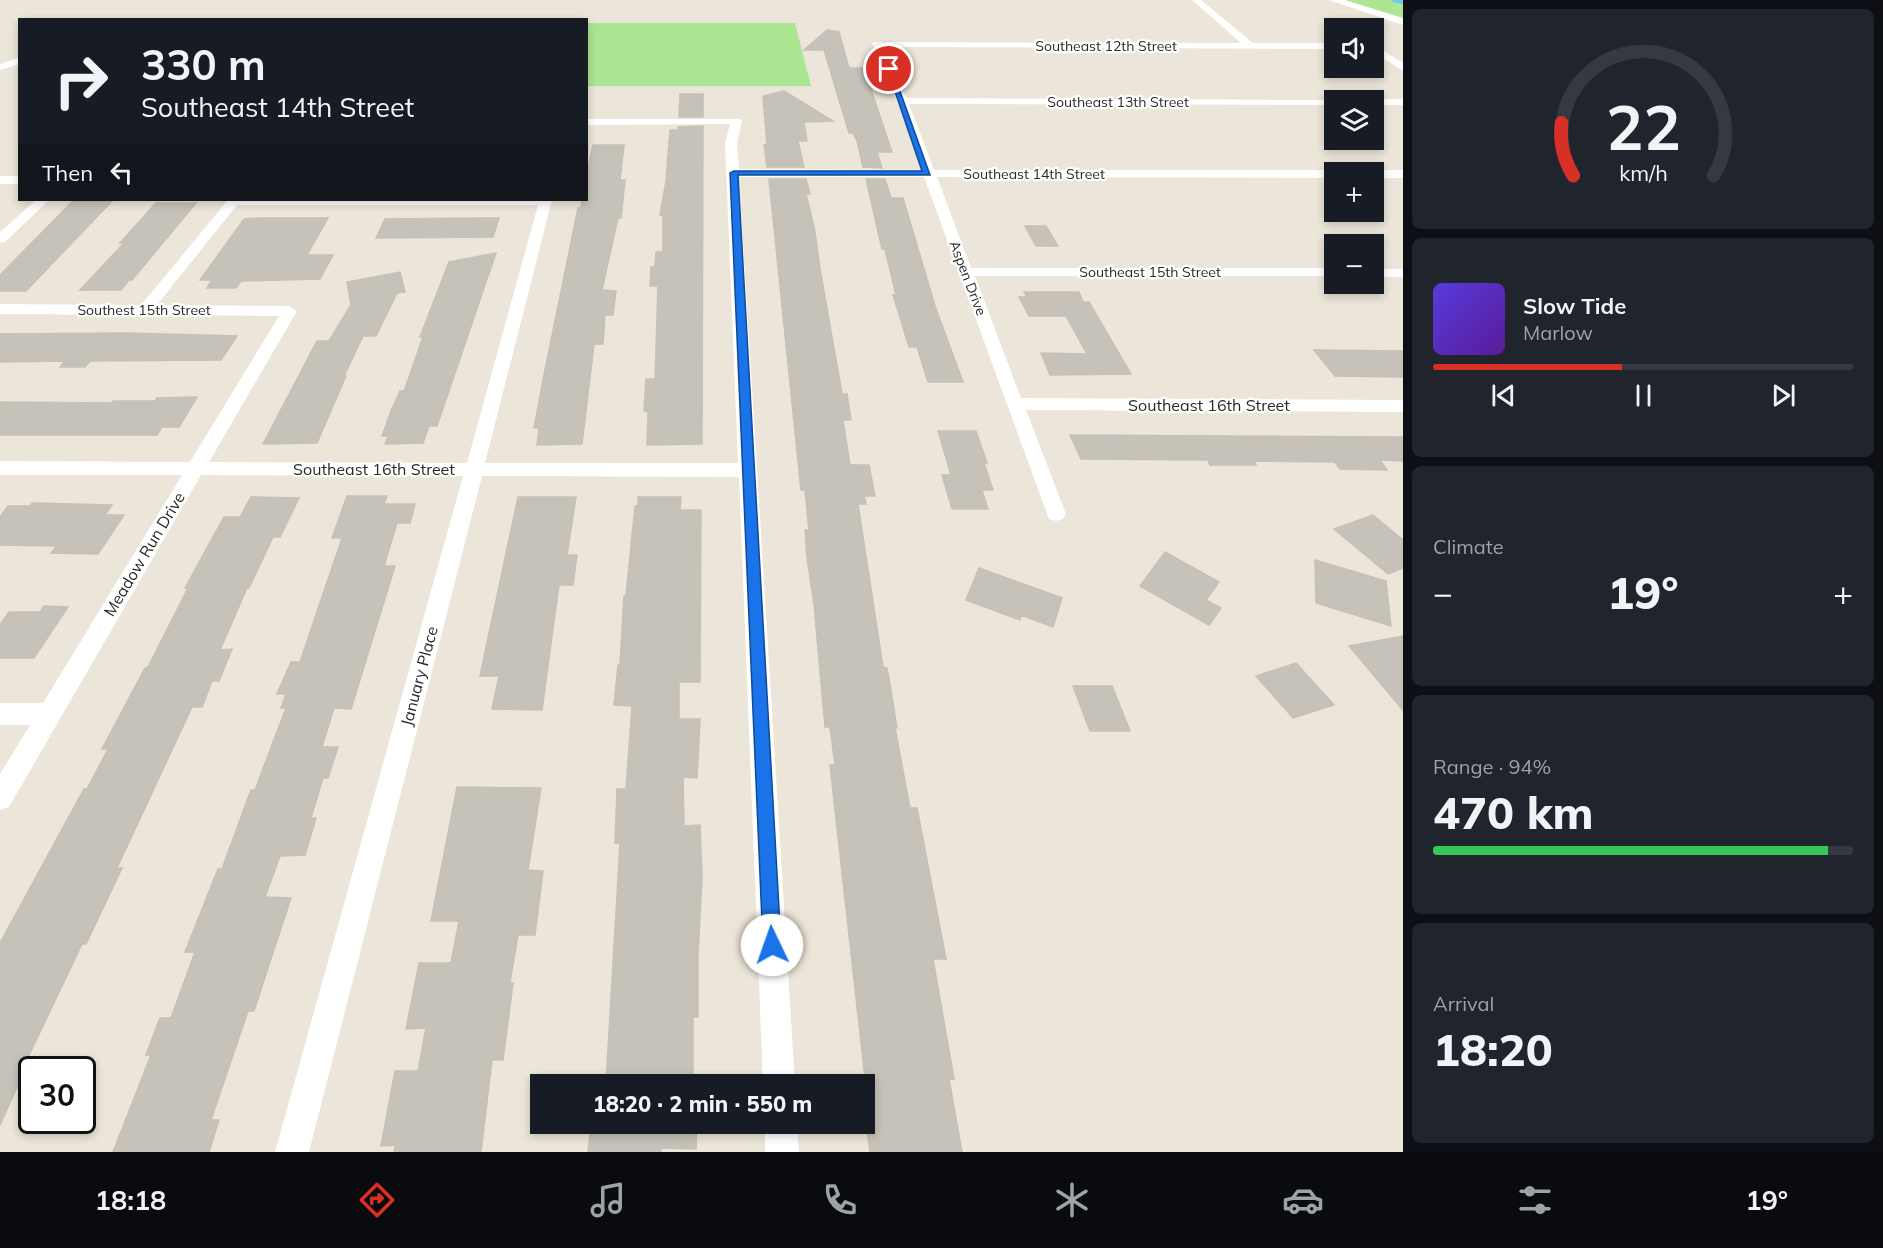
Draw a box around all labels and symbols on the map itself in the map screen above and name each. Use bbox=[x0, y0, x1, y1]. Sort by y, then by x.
street label: Southeast 12th Street bbox=[1035, 37, 1177, 55]
pin bbox=[863, 43, 914, 94]
street label: Southeast 13th Street bbox=[1047, 93, 1189, 111]
street label: Southeast 14th Street bbox=[963, 165, 1105, 183]
street label: Aspen Drive bbox=[945, 238, 991, 318]
street label: Southeast 15th Street bbox=[1079, 263, 1221, 281]
street label: Southest 15th Street bbox=[77, 301, 211, 319]
street label: Southeast 16th Street bbox=[1128, 395, 1290, 415]
street label: Southeast 16th Street bbox=[293, 459, 455, 479]
street label: Meadow Run Drive bbox=[99, 488, 189, 620]
street label: January Place bbox=[396, 624, 442, 728]
position arrow bbox=[740, 913, 804, 977]
speed limit sign: 30 bbox=[18, 1056, 96, 1134]

